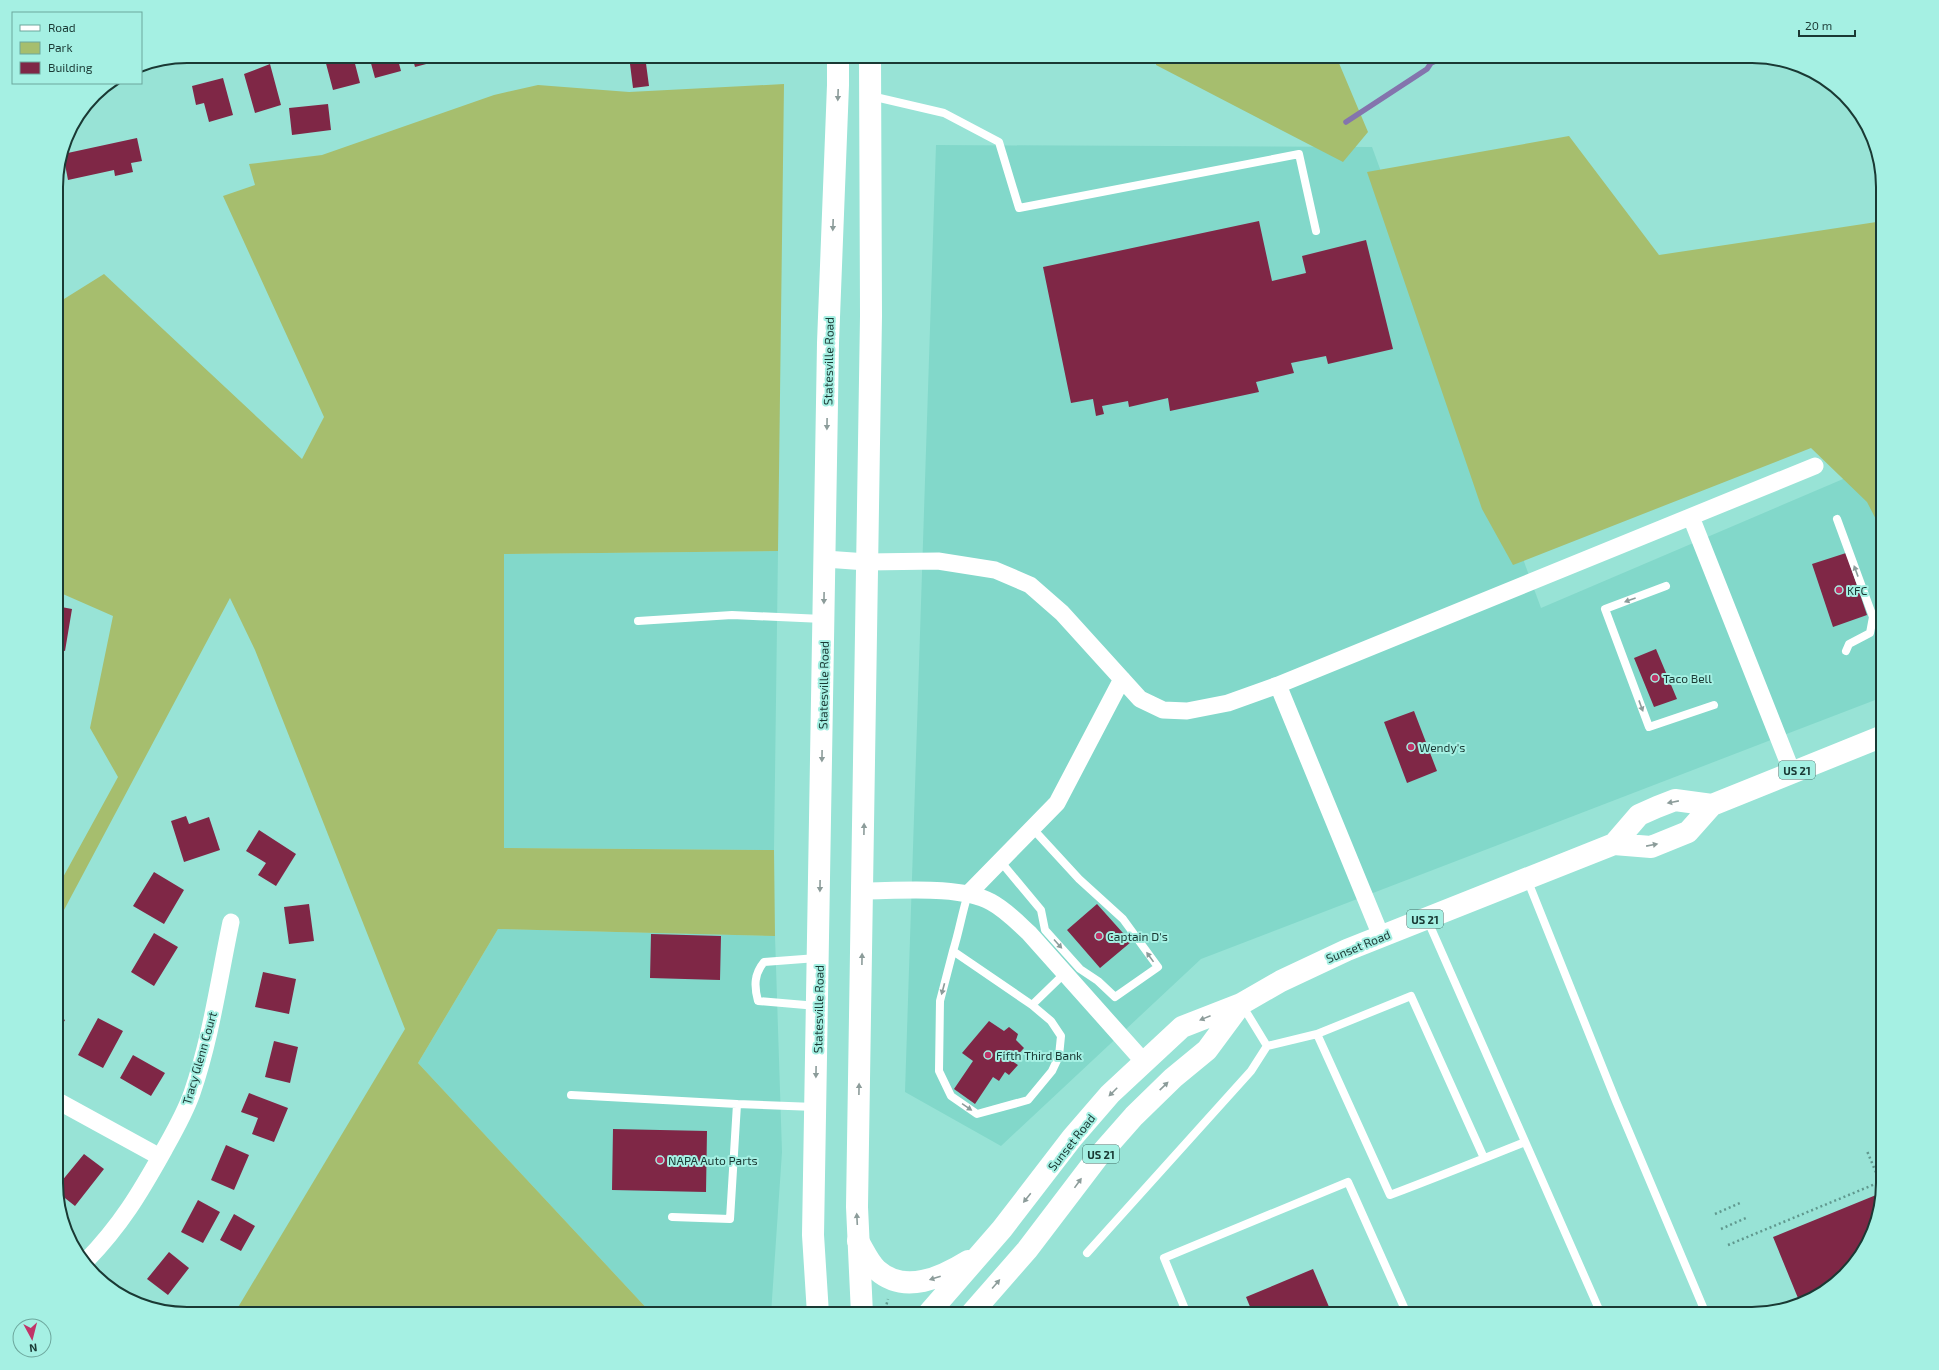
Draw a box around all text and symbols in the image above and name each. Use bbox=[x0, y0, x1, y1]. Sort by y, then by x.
legend bbox=[12, 12, 142, 84]
scale bar bbox=[1799, 12, 1855, 38]
text: 20 m bbox=[1805, 18, 1832, 32]
text: Road bbox=[48, 20, 76, 34]
text: Park bbox=[48, 40, 73, 54]
text: Building bbox=[48, 60, 93, 74]
one-way arrow bbox=[835, 89, 841, 102]
one-way arrow bbox=[830, 219, 836, 232]
street label: Statesville Road bbox=[820, 317, 836, 405]
one-way arrow bbox=[824, 418, 830, 431]
one-way arrow bbox=[1853, 565, 1859, 577]
place label: KFC bbox=[1847, 583, 1867, 597]
marker: KFC bbox=[1834, 585, 1844, 595]
one-way arrow bbox=[821, 592, 827, 605]
one-way arrow bbox=[1624, 597, 1636, 603]
street label: Statesville Road bbox=[815, 641, 831, 729]
place label: Taco Bell bbox=[1663, 671, 1712, 685]
marker: Taco Bell bbox=[1650, 673, 1660, 683]
one-way arrow bbox=[1639, 701, 1645, 713]
place label: Wendy's bbox=[1419, 740, 1465, 754]
marker: Wendy's bbox=[1406, 742, 1416, 752]
one-way arrow bbox=[819, 750, 825, 763]
road number: US 21 bbox=[1779, 761, 1815, 779]
one-way arrow bbox=[1667, 799, 1680, 805]
one-way arrow bbox=[861, 822, 867, 835]
one-way arrow bbox=[1646, 842, 1659, 848]
one-way arrow bbox=[817, 880, 823, 893]
road number: US 21 bbox=[1407, 910, 1443, 928]
street label: Sunset Road bbox=[1324, 927, 1392, 965]
place label: Captain D's bbox=[1107, 929, 1168, 943]
marker: Captain D's bbox=[1094, 931, 1104, 941]
one-way arrow bbox=[1053, 939, 1062, 949]
one-way arrow bbox=[1146, 951, 1154, 962]
one-way arrow bbox=[858, 953, 865, 965]
street label: Statesville Road bbox=[810, 965, 826, 1053]
one-way arrow bbox=[940, 983, 946, 995]
street label: Tracy Glenn Court bbox=[179, 1010, 219, 1106]
one-way arrow bbox=[1198, 1016, 1210, 1022]
place label: Fifth Third Bank bbox=[996, 1048, 1082, 1062]
marker: Fifth Third Bank bbox=[983, 1050, 993, 1060]
one-way arrow bbox=[813, 1066, 820, 1078]
one-way arrow bbox=[856, 1082, 862, 1095]
one-way arrow bbox=[1159, 1082, 1169, 1091]
one-way arrow bbox=[1108, 1087, 1118, 1097]
one-way arrow bbox=[962, 1103, 972, 1111]
street label: Sunset Road bbox=[1045, 1111, 1097, 1173]
road number: US 21 bbox=[1083, 1145, 1119, 1163]
place label: NAPA Auto Parts bbox=[668, 1153, 758, 1167]
marker: NAPA Auto Parts bbox=[655, 1155, 665, 1165]
one-way arrow bbox=[1074, 1178, 1082, 1189]
one-way arrow bbox=[1023, 1192, 1031, 1203]
one-way arrow bbox=[854, 1213, 861, 1225]
one-way arrow bbox=[928, 1275, 940, 1281]
one-way arrow bbox=[992, 1279, 1001, 1290]
north arrow bbox=[12, 1318, 52, 1358]
text: N bbox=[28, 1341, 38, 1355]

